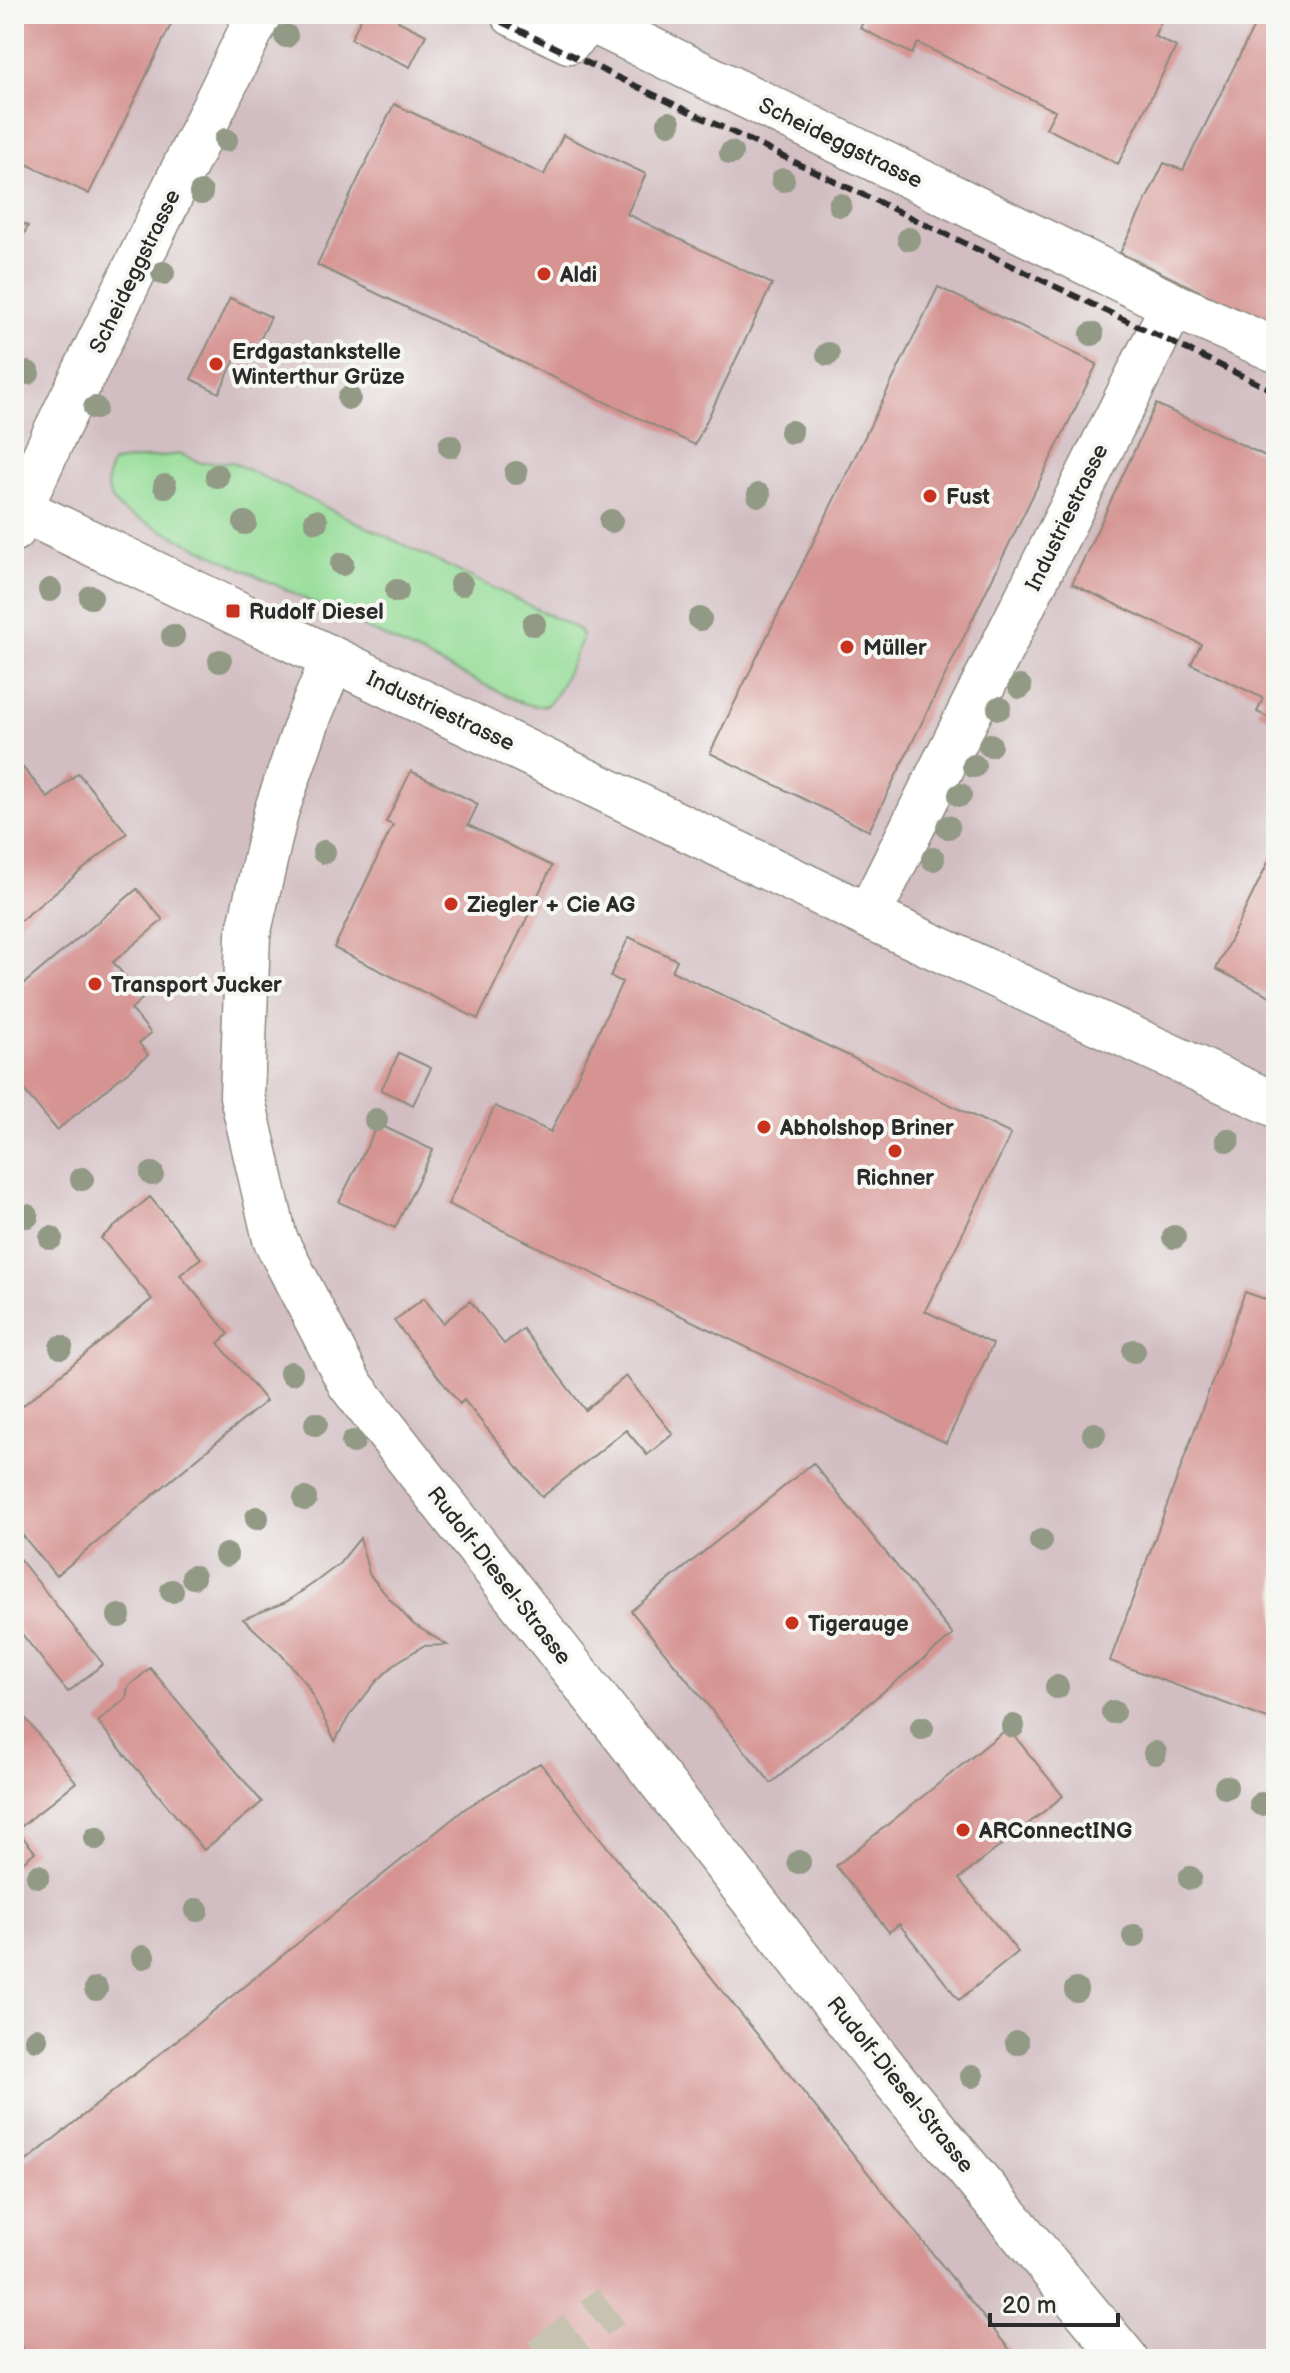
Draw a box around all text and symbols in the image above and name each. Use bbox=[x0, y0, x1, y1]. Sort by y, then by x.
street label: Scheideggstrasse bbox=[754, 92, 927, 195]
street label: Scheideggstrasse bbox=[84, 185, 187, 358]
place label: Aldi bbox=[559, 262, 597, 289]
marker: Aldi bbox=[535, 265, 553, 283]
place label: Erdgastankstelle Winterthur Grüze bbox=[232, 339, 405, 391]
marker: Erdgastankstelle Winterthur Grüze bbox=[207, 355, 225, 373]
street label: Industriestrasse bbox=[1020, 440, 1115, 596]
place label: Fust bbox=[946, 484, 990, 511]
marker: Fust bbox=[921, 487, 939, 505]
place label: Rudolf Diesel bbox=[249, 599, 384, 626]
marker: Rudolf Diesel bbox=[224, 602, 242, 620]
place label: Müller bbox=[863, 635, 927, 662]
marker: Müller bbox=[838, 638, 856, 656]
street label: Industriestrasse bbox=[362, 665, 519, 757]
place label: Ziegler + Cie AG bbox=[467, 892, 635, 919]
marker: Ziegler + Cie AG bbox=[442, 895, 460, 913]
place label: Transport Jucker bbox=[111, 972, 282, 999]
marker: Transport Jucker bbox=[86, 975, 104, 993]
place label: Abholshop Briner bbox=[779, 1115, 954, 1142]
marker: Abholshop Briner bbox=[755, 1118, 773, 1136]
marker: Richner bbox=[886, 1142, 904, 1160]
place label: Richner bbox=[856, 1165, 934, 1192]
street label: Rudolf-Diesel-Strasse bbox=[421, 1481, 577, 1670]
place label: Tigerauge bbox=[808, 1611, 909, 1638]
marker: Tigerauge bbox=[783, 1614, 801, 1632]
place label: ARConnectING bbox=[978, 1818, 1132, 1845]
marker: ARConnectING bbox=[954, 1821, 972, 1839]
street label: Rudolf-Diesel-Strasse bbox=[821, 1991, 979, 2178]
scale bar bbox=[990, 2277, 1118, 2327]
text: 20 m bbox=[1002, 2291, 1057, 2320]

